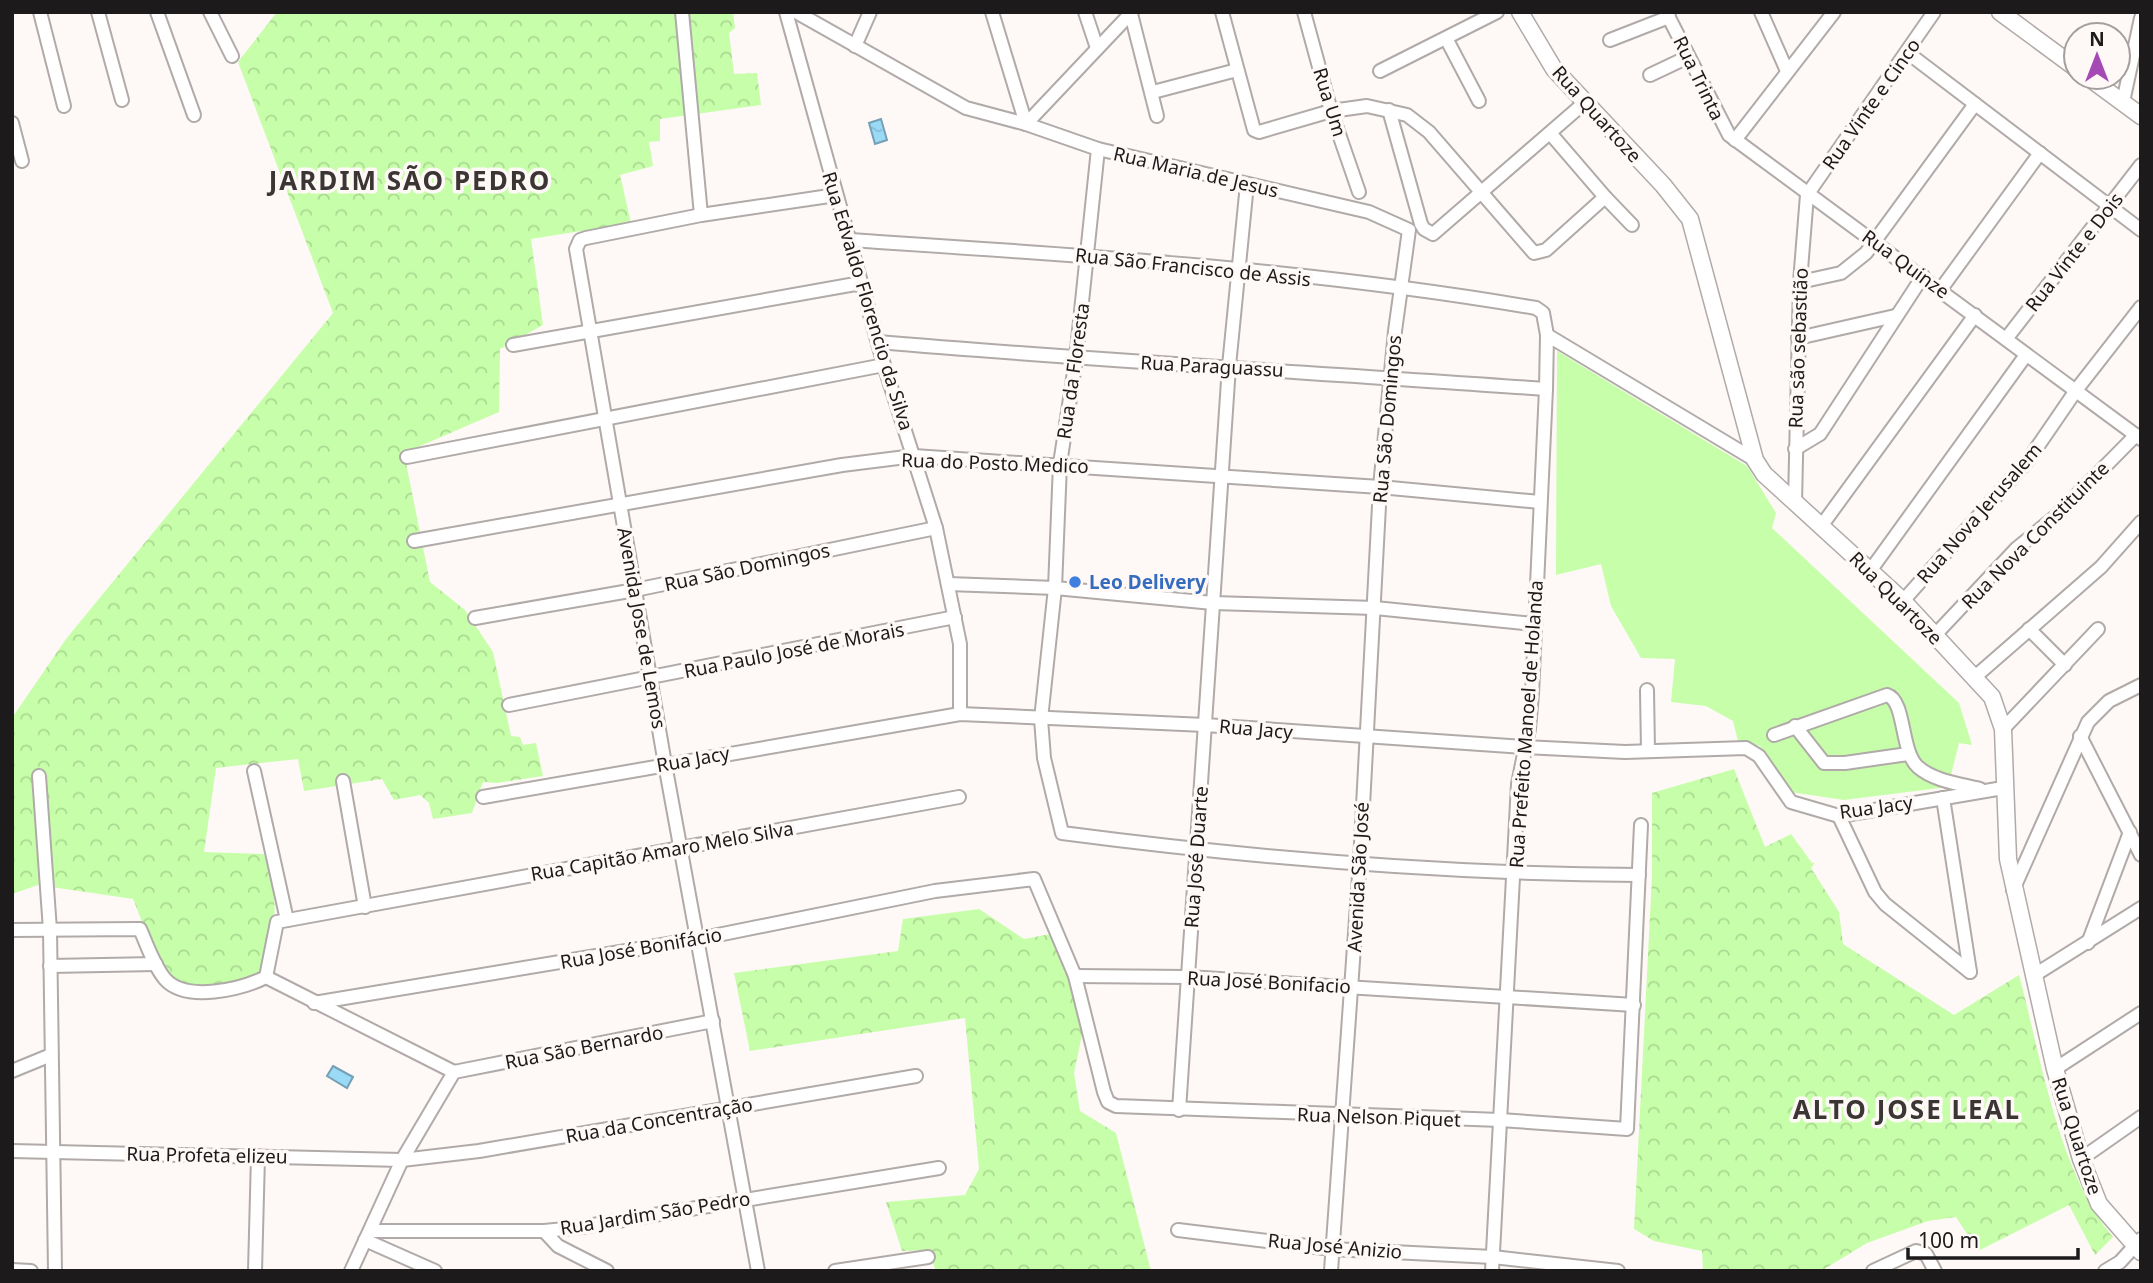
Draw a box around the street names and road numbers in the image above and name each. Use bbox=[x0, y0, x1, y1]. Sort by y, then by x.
street label: Rua Trinta bbox=[1667, 31, 1731, 125]
street label: Rua Vinte e Cinco bbox=[1816, 33, 1926, 175]
street label: Rua Quartoze bbox=[1547, 60, 1647, 168]
street label: Rua Um bbox=[1307, 64, 1353, 140]
street label: Rua Maria de Jesus bbox=[1111, 140, 1281, 204]
street label: Rua Edvaldo Florencio da Silva bbox=[816, 168, 920, 434]
street label: Rua Vinte e Dois bbox=[2019, 187, 2129, 317]
street label: Rua Quinze bbox=[1857, 223, 1955, 305]
street label: Rua São Francisco de Assis bbox=[1074, 242, 1312, 292]
street label: Rua são sebastião bbox=[1782, 267, 1814, 429]
street label: Rua da Floresta bbox=[1051, 301, 1095, 441]
street label: Rua São Domingos bbox=[1367, 334, 1407, 504]
street label: Rua Paraguassu bbox=[1140, 349, 1284, 383]
street label: Rua Nova Jerusalem bbox=[1911, 437, 2047, 589]
street label: Rua do Posto Medico bbox=[901, 447, 1089, 479]
street label: Rua Nova Constituinte bbox=[1955, 455, 2115, 615]
street label: Avenida Jose de Lemos bbox=[611, 525, 673, 731]
street label: Rua São Domingos bbox=[662, 537, 832, 597]
street label: Rua Quartoze bbox=[1844, 546, 1948, 650]
street label: Rua Prefeito Manoel de Holanda bbox=[1503, 579, 1549, 869]
street label: Rua Paulo José de Morais bbox=[682, 616, 906, 684]
street label: Rua Jacy bbox=[1218, 713, 1294, 745]
street label: Rua Jacy bbox=[654, 740, 732, 778]
street label: Rua José Duarte bbox=[1178, 785, 1214, 929]
street label: Rua Jacy bbox=[1838, 789, 1915, 825]
street label: Avenida São José bbox=[1341, 801, 1375, 953]
street label: Rua Capitão Amaro Melo Silva bbox=[528, 815, 796, 887]
street label: Rua José Bonifácio bbox=[558, 921, 724, 975]
street label: Rua José Bonifacio bbox=[1187, 965, 1351, 999]
street label: Rua São Bernardo bbox=[503, 1019, 665, 1075]
street label: Rua Quartoze bbox=[2046, 1074, 2108, 1198]
street label: Rua da Concentração bbox=[563, 1091, 755, 1149]
street label: Rua Nelson Piquet bbox=[1297, 1101, 1461, 1133]
street label: Rua Profeta elizeu bbox=[126, 1141, 288, 1169]
street label: Rua Jardim São Pedro bbox=[558, 1185, 752, 1241]
street label: Rua José Anizio bbox=[1267, 1227, 1403, 1265]

